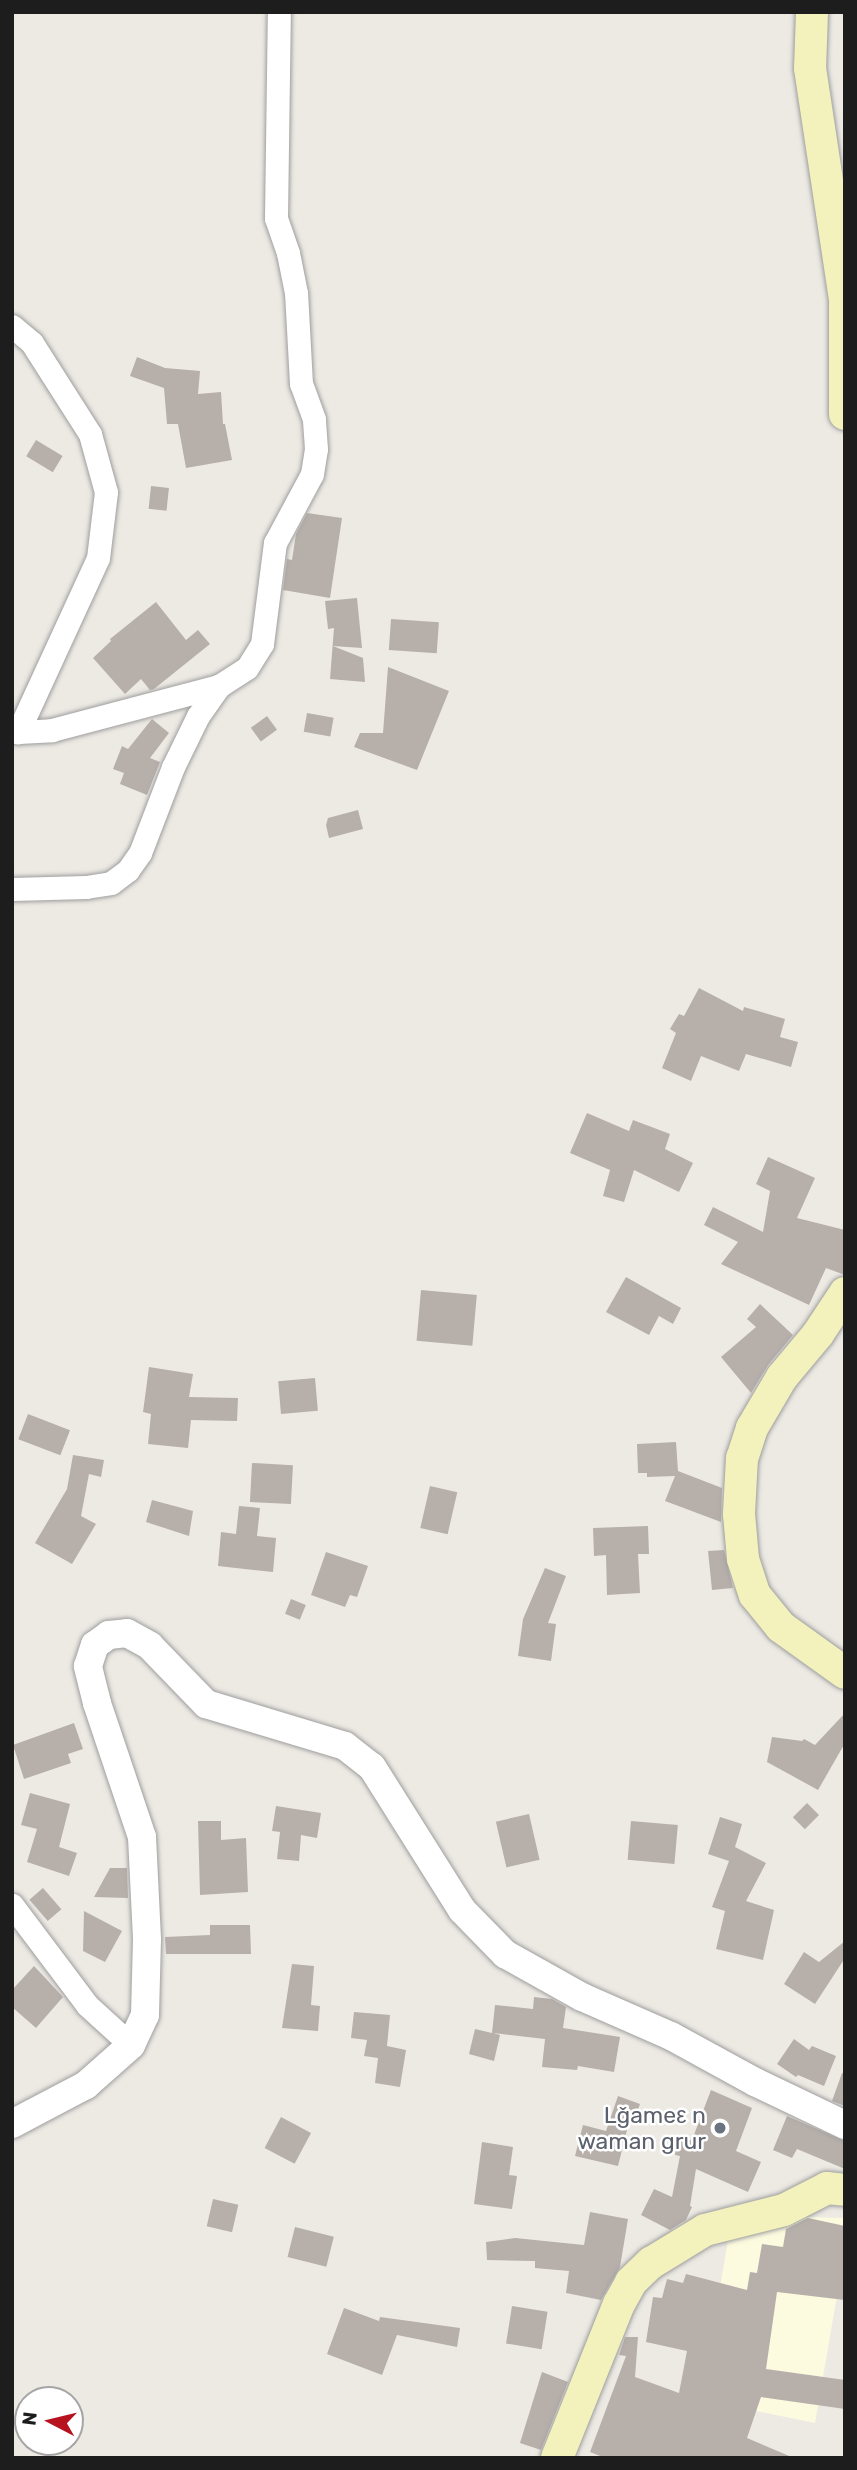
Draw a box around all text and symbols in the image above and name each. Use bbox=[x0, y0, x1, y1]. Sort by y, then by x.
place label: Lǧameε n waman grur bbox=[577, 2101, 706, 2155]
marker: Lǧameε n waman grur bbox=[712, 2120, 728, 2136]
north arrow bbox=[14, 2386, 84, 2456]
text: N bbox=[17, 2410, 42, 2427]

